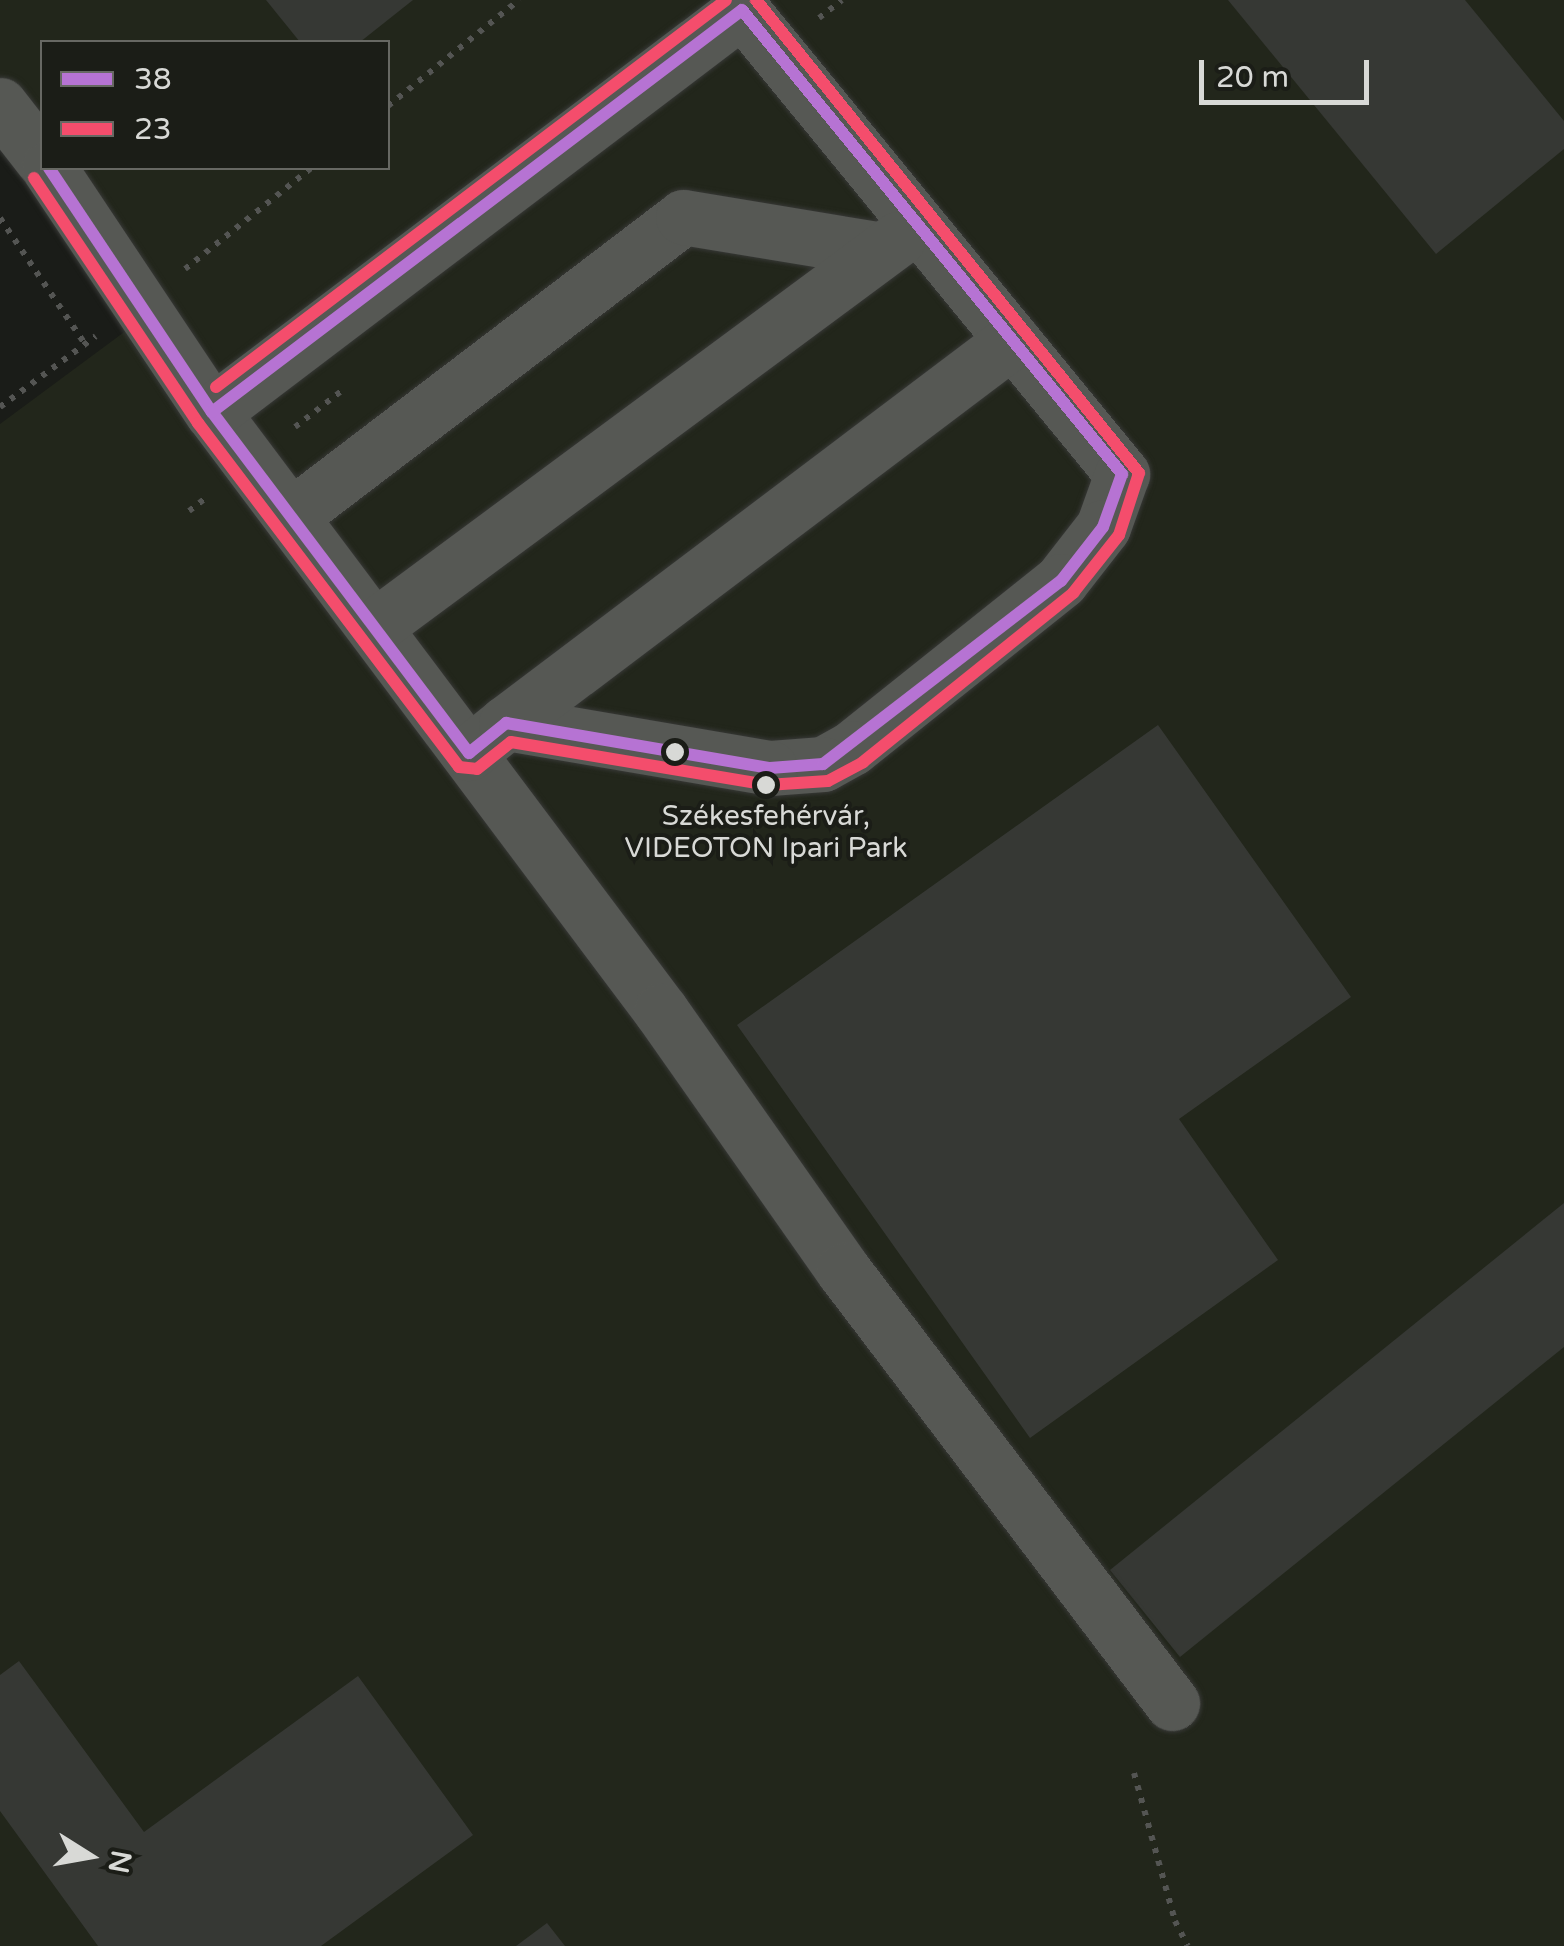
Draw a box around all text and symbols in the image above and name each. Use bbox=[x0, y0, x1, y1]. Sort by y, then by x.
legend bbox=[40, 40, 390, 170]
scale bar bbox=[1204, 40, 1374, 102]
text: 20 m bbox=[1216, 59, 1289, 96]
text: 38 bbox=[134, 61, 172, 98]
text: 23 bbox=[134, 111, 172, 148]
unlabelled marker bbox=[665, 742, 685, 762]
marker: Székesfehérvár, VIDEOTON Ipari Park bbox=[756, 775, 776, 795]
place label: Székesfehérvár, VIDEOTON Ipari Park bbox=[625, 799, 907, 865]
north arrow bbox=[40, 1806, 140, 1906]
text: N bbox=[101, 1847, 138, 1876]

